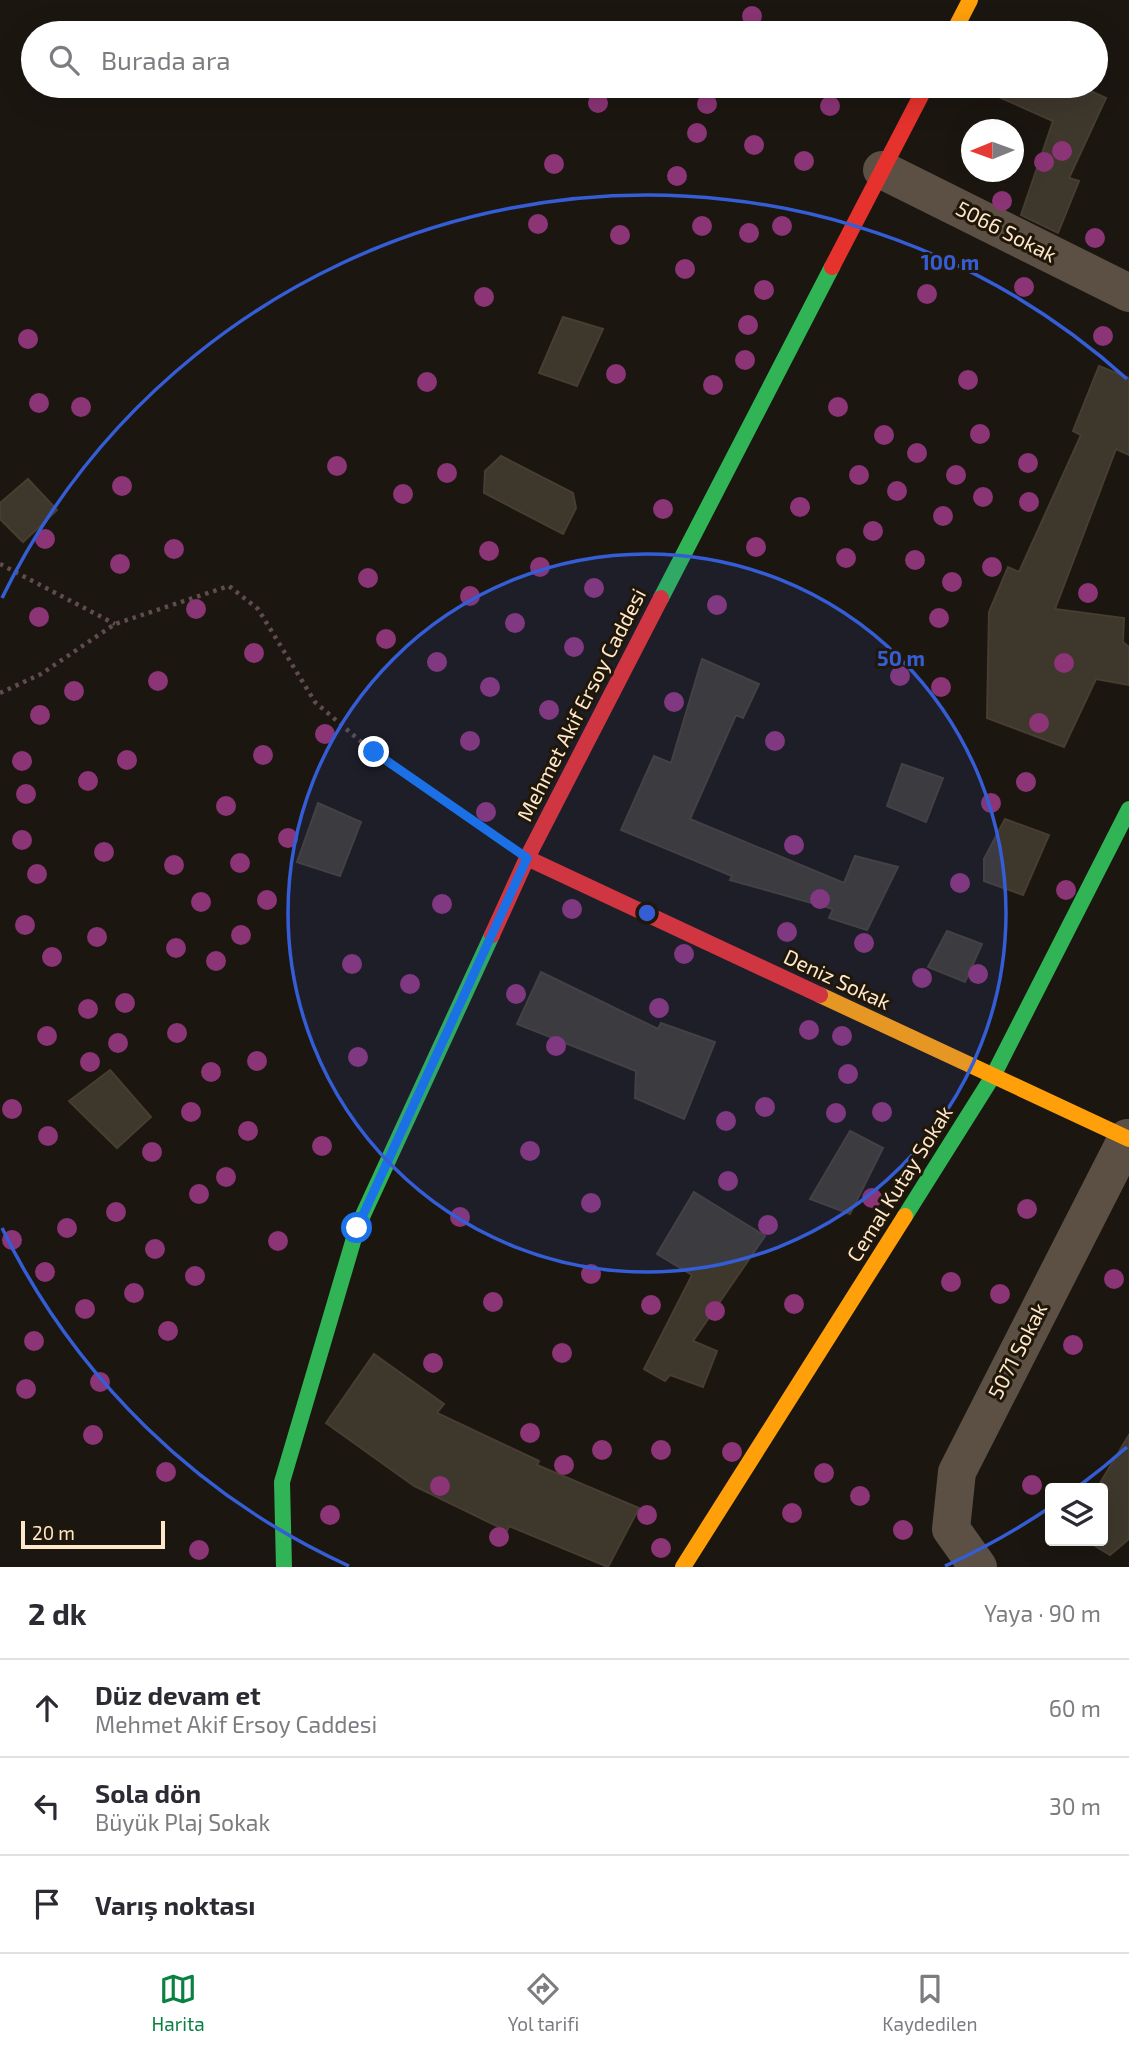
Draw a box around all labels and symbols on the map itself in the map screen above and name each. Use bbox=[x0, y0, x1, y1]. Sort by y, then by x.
north arrow bbox=[961, 119, 1024, 182]
street label: 5066 Sokak bbox=[952, 195, 1061, 267]
text: 100 m bbox=[921, 249, 979, 274]
street label: Mehmet Akif Ersoy Caddesi bbox=[511, 584, 650, 825]
text: 50 m bbox=[877, 645, 925, 670]
route end bbox=[358, 736, 389, 767]
centre of rings bbox=[635, 901, 659, 925]
street label: Deniz Sokak bbox=[780, 943, 895, 1014]
street label: Cemal Kutay Sokak bbox=[841, 1100, 957, 1266]
route start bbox=[341, 1212, 372, 1243]
street label: 5071 Sokak bbox=[982, 1298, 1052, 1402]
scale bar bbox=[21, 1518, 164, 1550]

